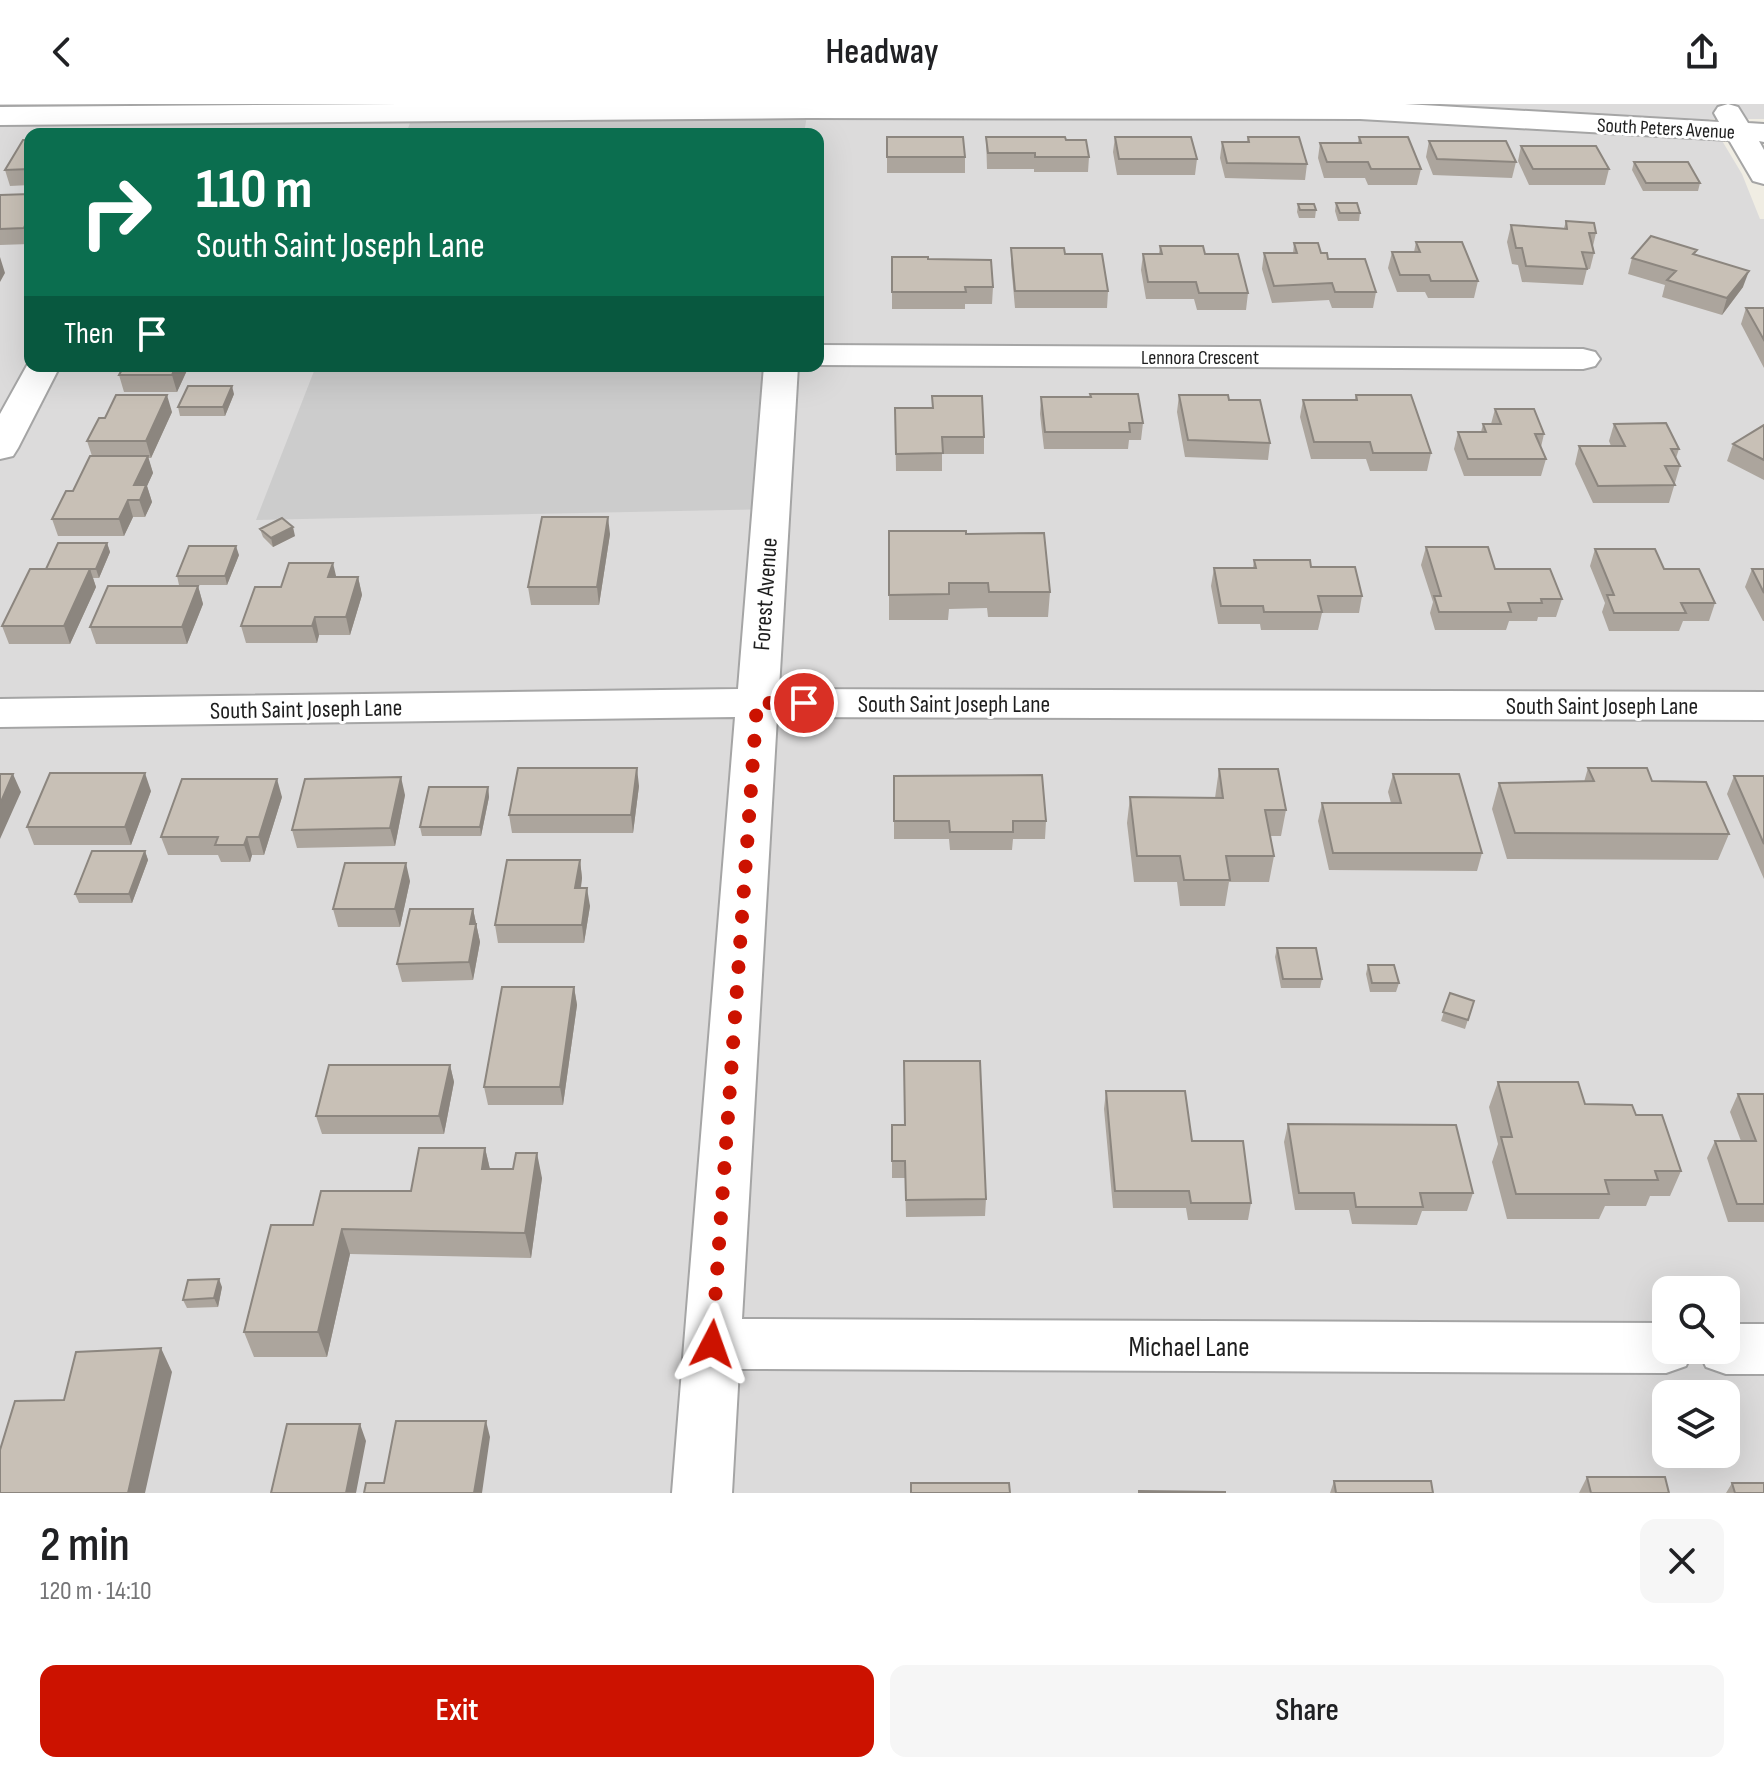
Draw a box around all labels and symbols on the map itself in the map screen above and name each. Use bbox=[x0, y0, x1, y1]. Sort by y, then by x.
street label: South Peters Avenue bbox=[1596, 113, 1736, 145]
street label: Lennora Crescent bbox=[1141, 346, 1259, 370]
street label: Forest Avenue bbox=[747, 537, 784, 652]
pin bbox=[770, 669, 838, 737]
street label: South Saint Joseph Lane bbox=[858, 690, 1050, 719]
street label: South Saint Joseph Lane bbox=[1506, 692, 1698, 721]
street label: South Saint Joseph Lane bbox=[210, 693, 402, 726]
position arrow bbox=[670, 1302, 754, 1386]
street label: Michael Lane bbox=[1128, 1331, 1250, 1364]

